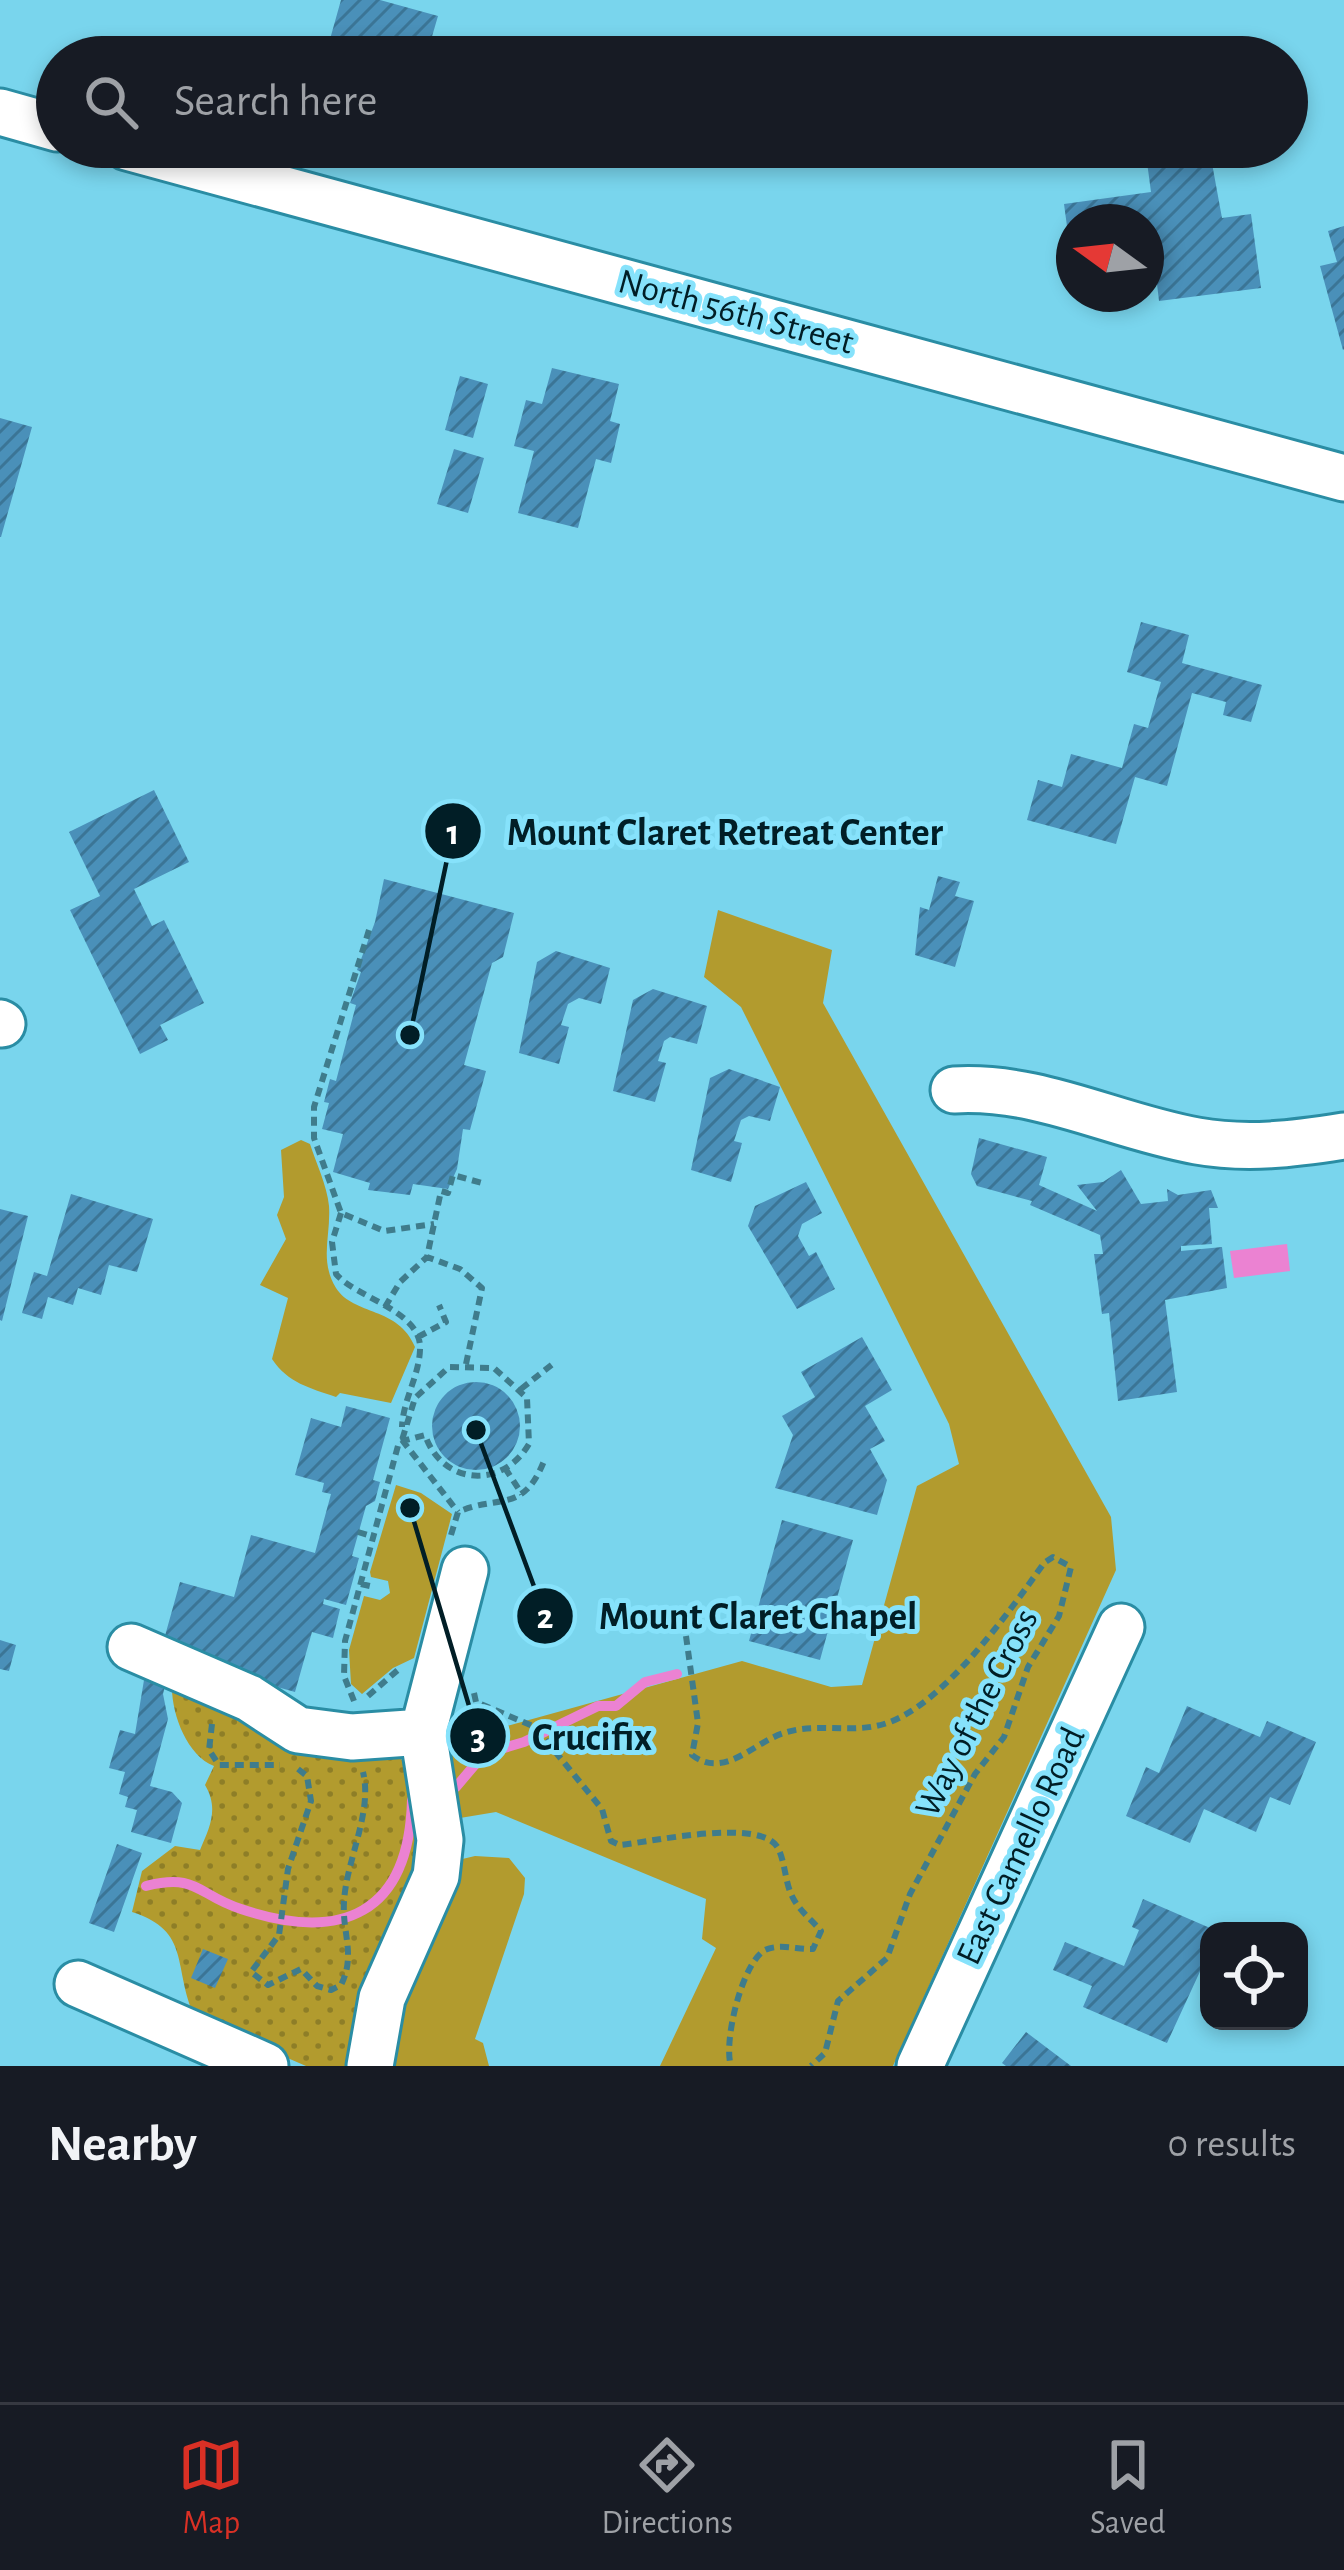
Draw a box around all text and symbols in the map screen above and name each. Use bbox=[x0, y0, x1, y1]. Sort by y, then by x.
search box bbox=[36, 36, 1308, 168]
icon: search bbox=[78, 69, 144, 135]
text: Search here bbox=[174, 79, 377, 124]
north arrow bbox=[1056, 204, 1164, 312]
street label: North 56th Street bbox=[615, 263, 858, 361]
callout: Mount Claret Retreat Center bbox=[423, 794, 968, 869]
text: Mount Claret Retreat Center bbox=[507, 814, 944, 853]
text: 1 bbox=[447, 815, 459, 851]
callout: Mount Claret Chapel bbox=[515, 1578, 941, 1653]
text: Mount Claret Chapel bbox=[599, 1598, 917, 1637]
text: 2 bbox=[537, 1599, 554, 1635]
street label: Way of the Cross bbox=[909, 1603, 1045, 1823]
callout: Crucifix bbox=[448, 1699, 676, 1774]
text: Crucifix bbox=[532, 1719, 652, 1758]
text: 3 bbox=[470, 1720, 486, 1756]
street label: East Camello Road bbox=[950, 1722, 1092, 1970]
map controls bbox=[1200, 1922, 1308, 2030]
button: locate bbox=[1200, 1922, 1308, 2030]
text: Nearby bbox=[48, 2119, 197, 2170]
text: 0 results bbox=[1168, 2125, 1296, 2164]
tab: Map bbox=[178, 2432, 244, 2544]
tab: Directions bbox=[601, 2432, 733, 2544]
tab: Saved bbox=[1090, 2432, 1165, 2544]

